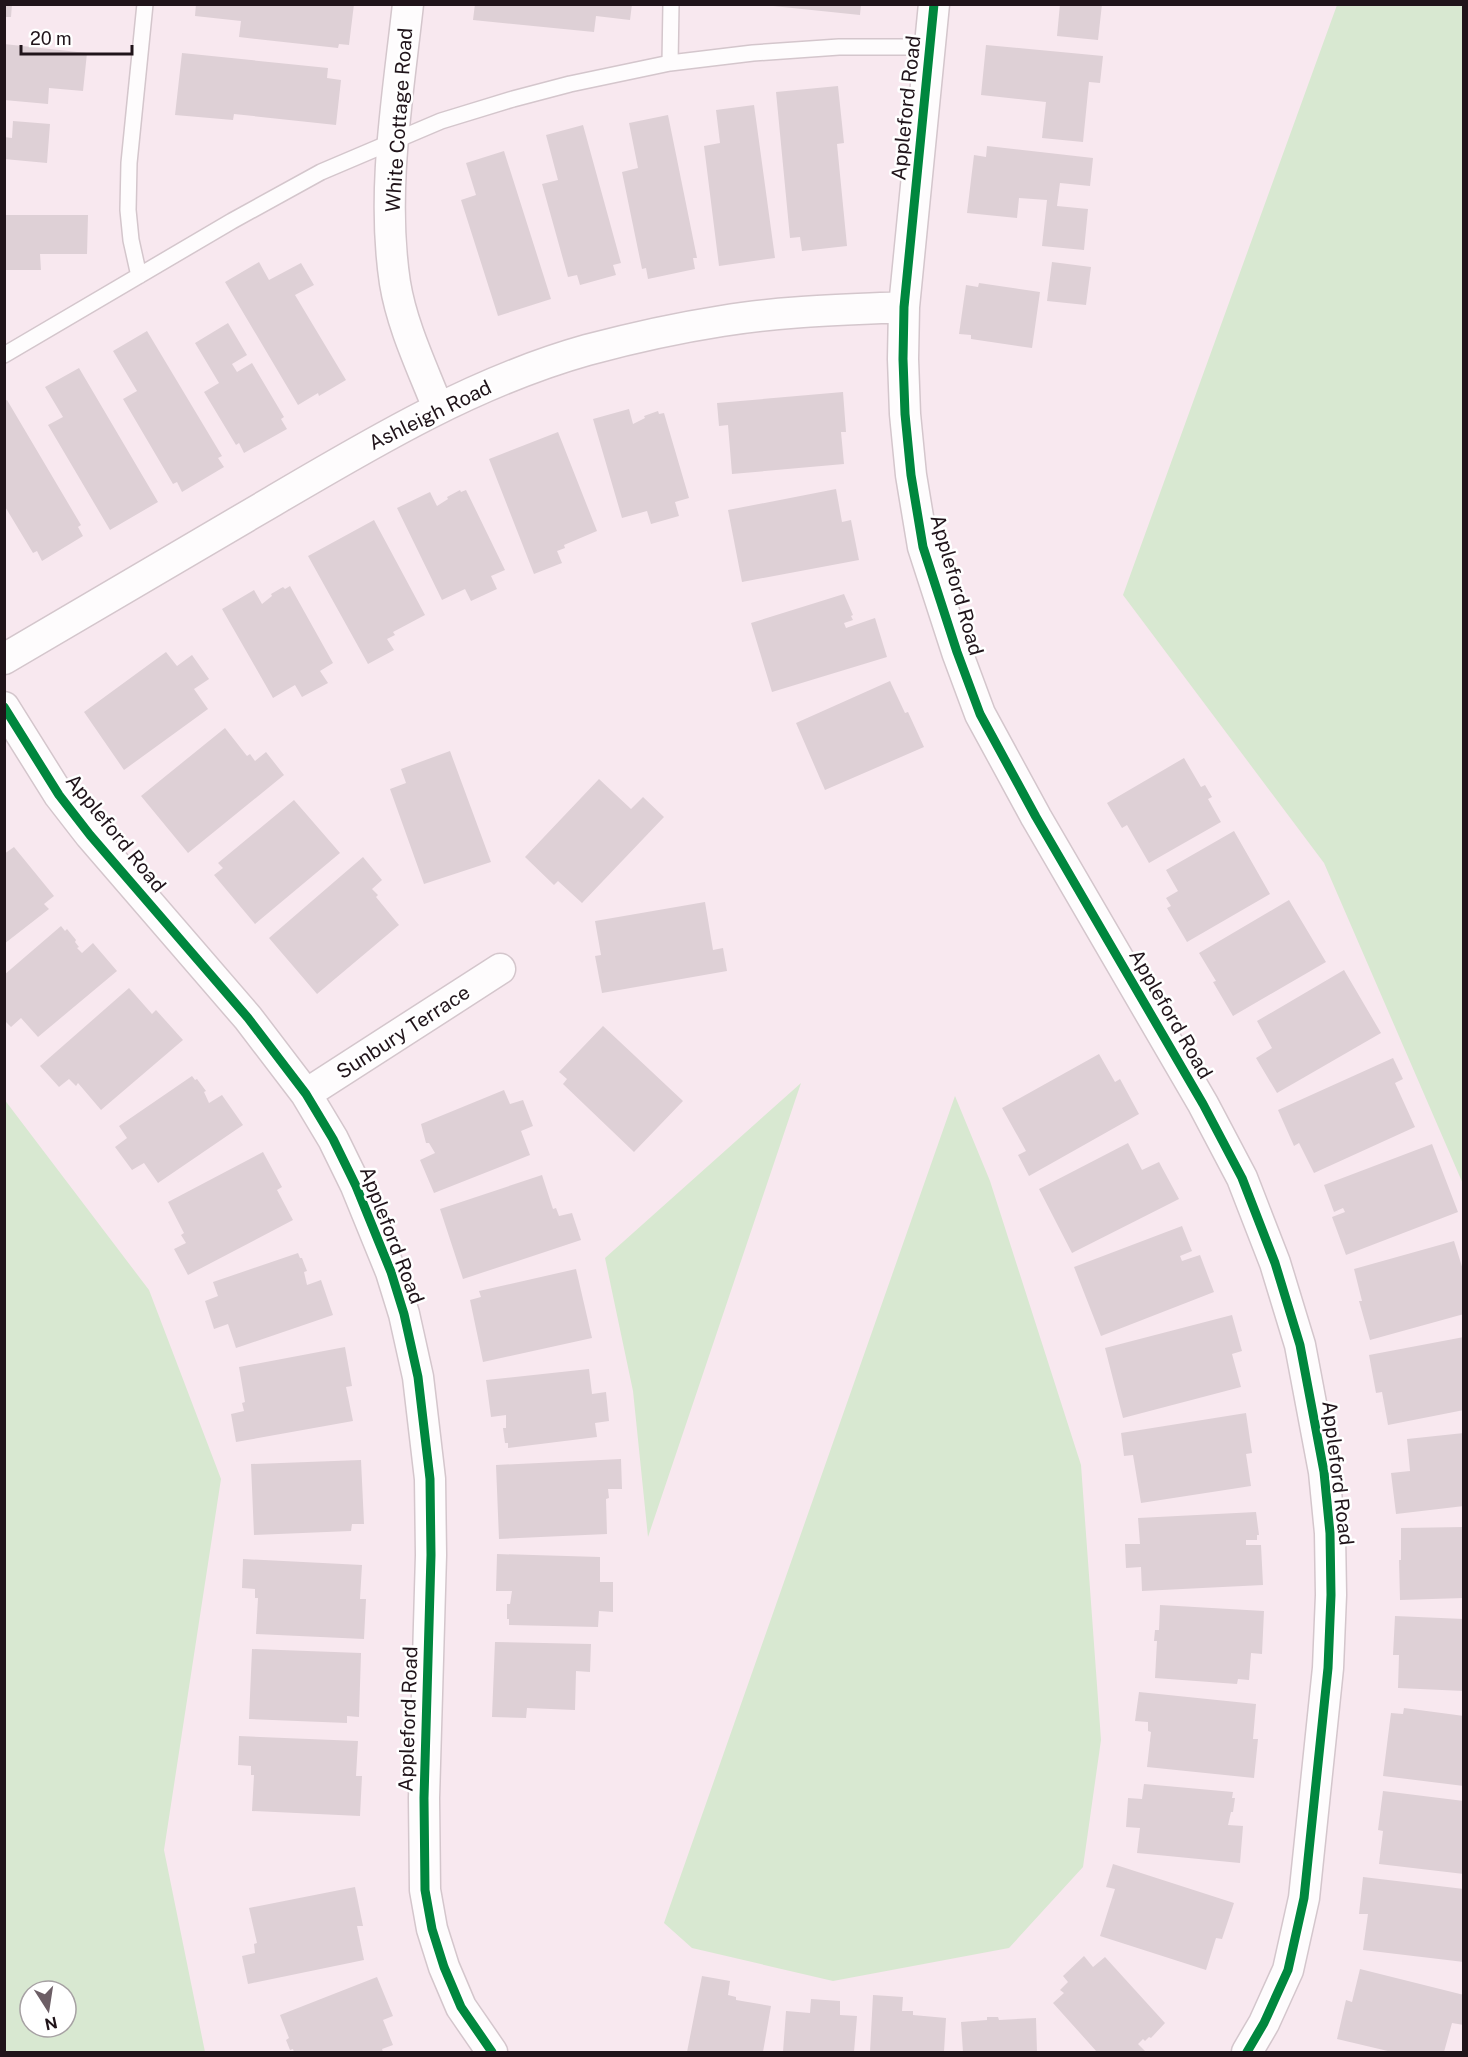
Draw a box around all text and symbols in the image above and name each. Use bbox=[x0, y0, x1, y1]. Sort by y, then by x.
scale bar bbox=[21, 18, 132, 56]
street label: White Cottage Road bbox=[381, 27, 417, 213]
text: 20 m bbox=[30, 28, 72, 49]
street label: Appleford Road bbox=[886, 34, 926, 182]
street label: Ashleigh Road bbox=[365, 375, 495, 455]
street label: Appleford Road bbox=[925, 512, 989, 658]
street label: Appleford Road bbox=[61, 769, 171, 897]
street label: Appleford Road bbox=[1124, 945, 1218, 1083]
street label: Sunbury Terrace bbox=[332, 980, 474, 1084]
street label: Appleford Road bbox=[355, 1163, 429, 1307]
street label: Appleford Road bbox=[1317, 1399, 1359, 1547]
street label: Appleford Road bbox=[393, 1646, 423, 1792]
north arrow bbox=[18, 1979, 78, 2039]
text: N bbox=[43, 2013, 59, 2034]

